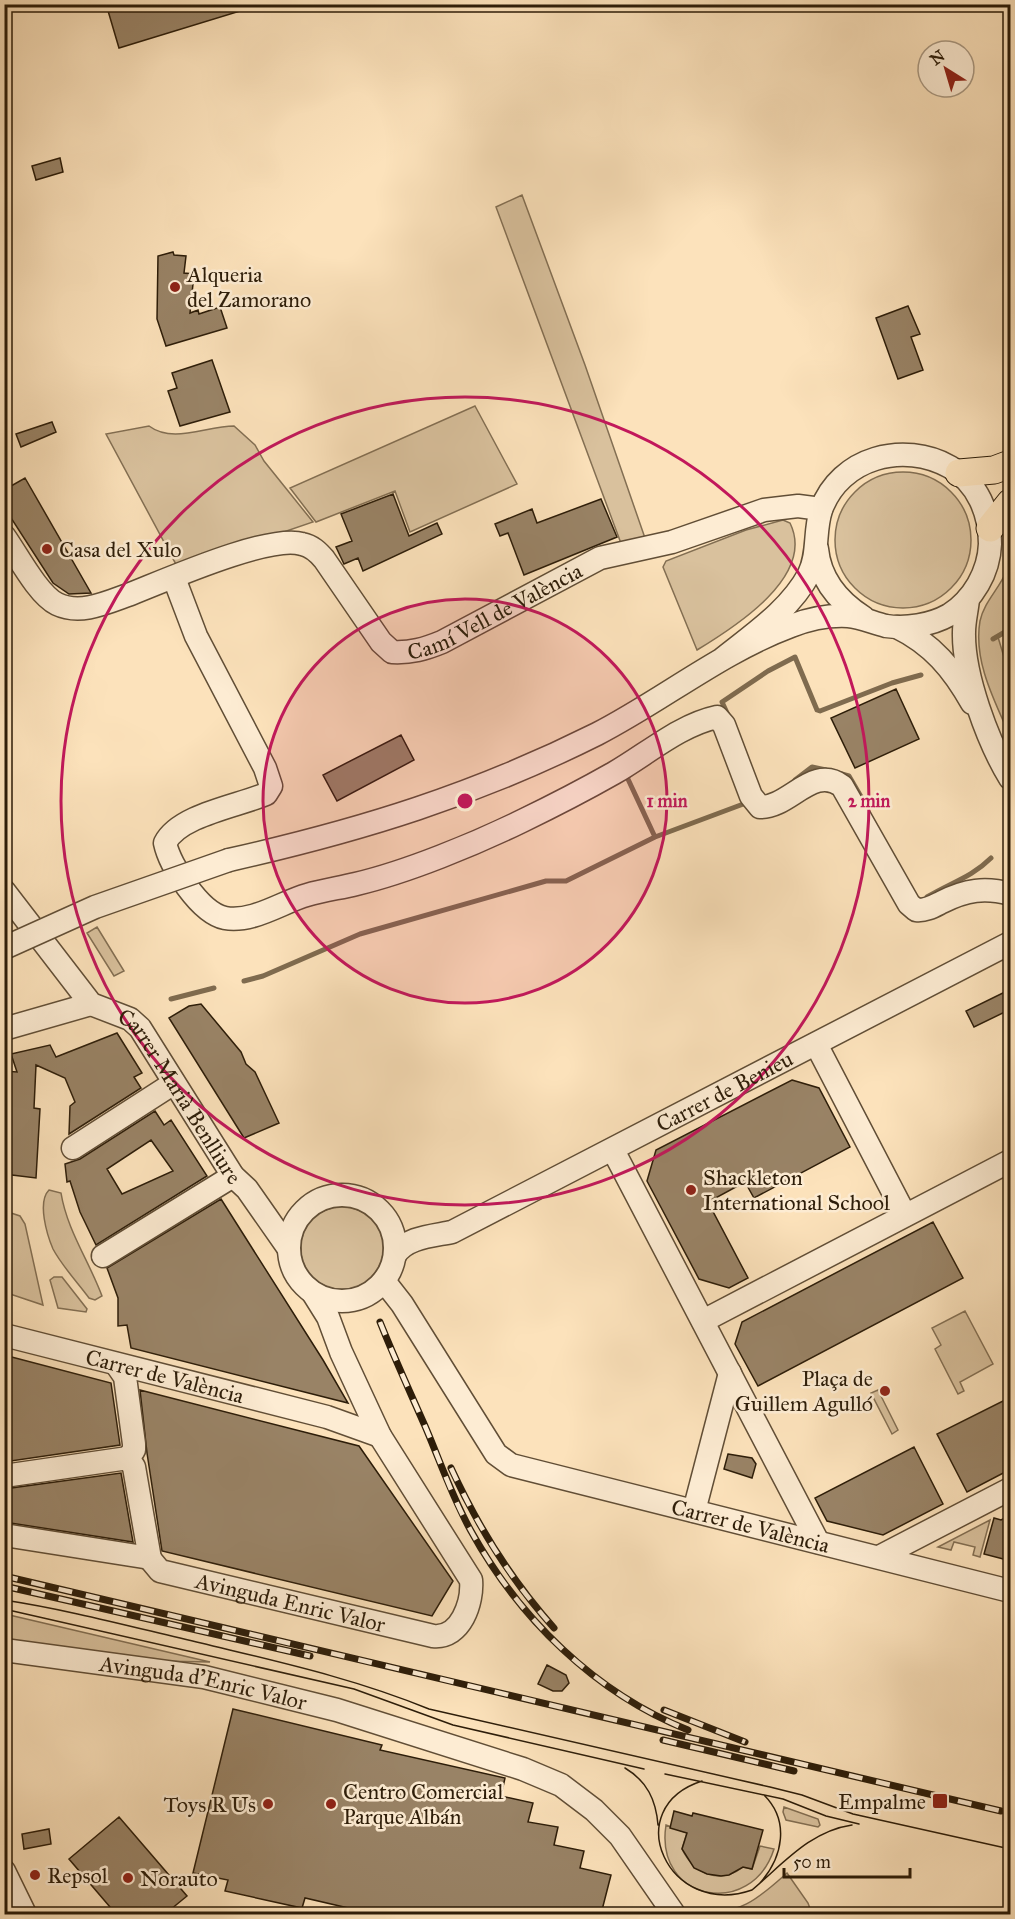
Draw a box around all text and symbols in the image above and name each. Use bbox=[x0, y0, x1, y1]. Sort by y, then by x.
north arrow bbox=[916, 39, 976, 99]
text: N bbox=[926, 45, 949, 69]
place label: Alqueria del Zamorano bbox=[186, 261, 311, 313]
marker: Alqueria del Zamorano bbox=[168, 280, 182, 294]
place label: Casa del Xulo bbox=[59, 536, 182, 563]
marker: Casa del Xulo bbox=[40, 542, 54, 556]
street label: Camí Vell de València bbox=[405, 556, 587, 665]
text: 1 min bbox=[647, 790, 688, 812]
text: 2 min bbox=[848, 790, 891, 812]
centre of rings bbox=[455, 791, 475, 811]
street label: Carrer Marià Benlliure bbox=[115, 1002, 247, 1190]
street label: Carrer de Benieu bbox=[651, 1044, 797, 1138]
place label: Shackleton International School bbox=[703, 1164, 890, 1216]
marker: Shackleton International School bbox=[684, 1183, 698, 1197]
street label: Carrer de València bbox=[83, 1343, 248, 1409]
place label: Plaça de Guillem Agulló bbox=[735, 1365, 873, 1417]
marker: Plaça de Guillem Agulló bbox=[878, 1384, 892, 1398]
street label: Carrer de València bbox=[669, 1493, 833, 1559]
street label: Avinguda Enric Valor bbox=[192, 1566, 389, 1638]
street label: Avinguda d'Enric Valor bbox=[97, 1649, 310, 1716]
place label: Centro Comercial Parque Albán bbox=[343, 1778, 503, 1830]
place label: Empalme bbox=[838, 1788, 926, 1815]
place label: Toys R Us bbox=[164, 1791, 256, 1818]
marker: Empalme bbox=[931, 1792, 949, 1810]
marker: Toys R Us bbox=[261, 1797, 275, 1811]
marker: Centro Comercial Parque Albán bbox=[324, 1797, 338, 1811]
scale bar bbox=[784, 1841, 910, 1879]
text: 50 m bbox=[793, 1851, 831, 1873]
place label: Repsol bbox=[47, 1862, 108, 1889]
place label: Norauto bbox=[140, 1865, 218, 1892]
marker: Repsol bbox=[28, 1868, 42, 1882]
marker: Norauto bbox=[121, 1871, 135, 1885]

